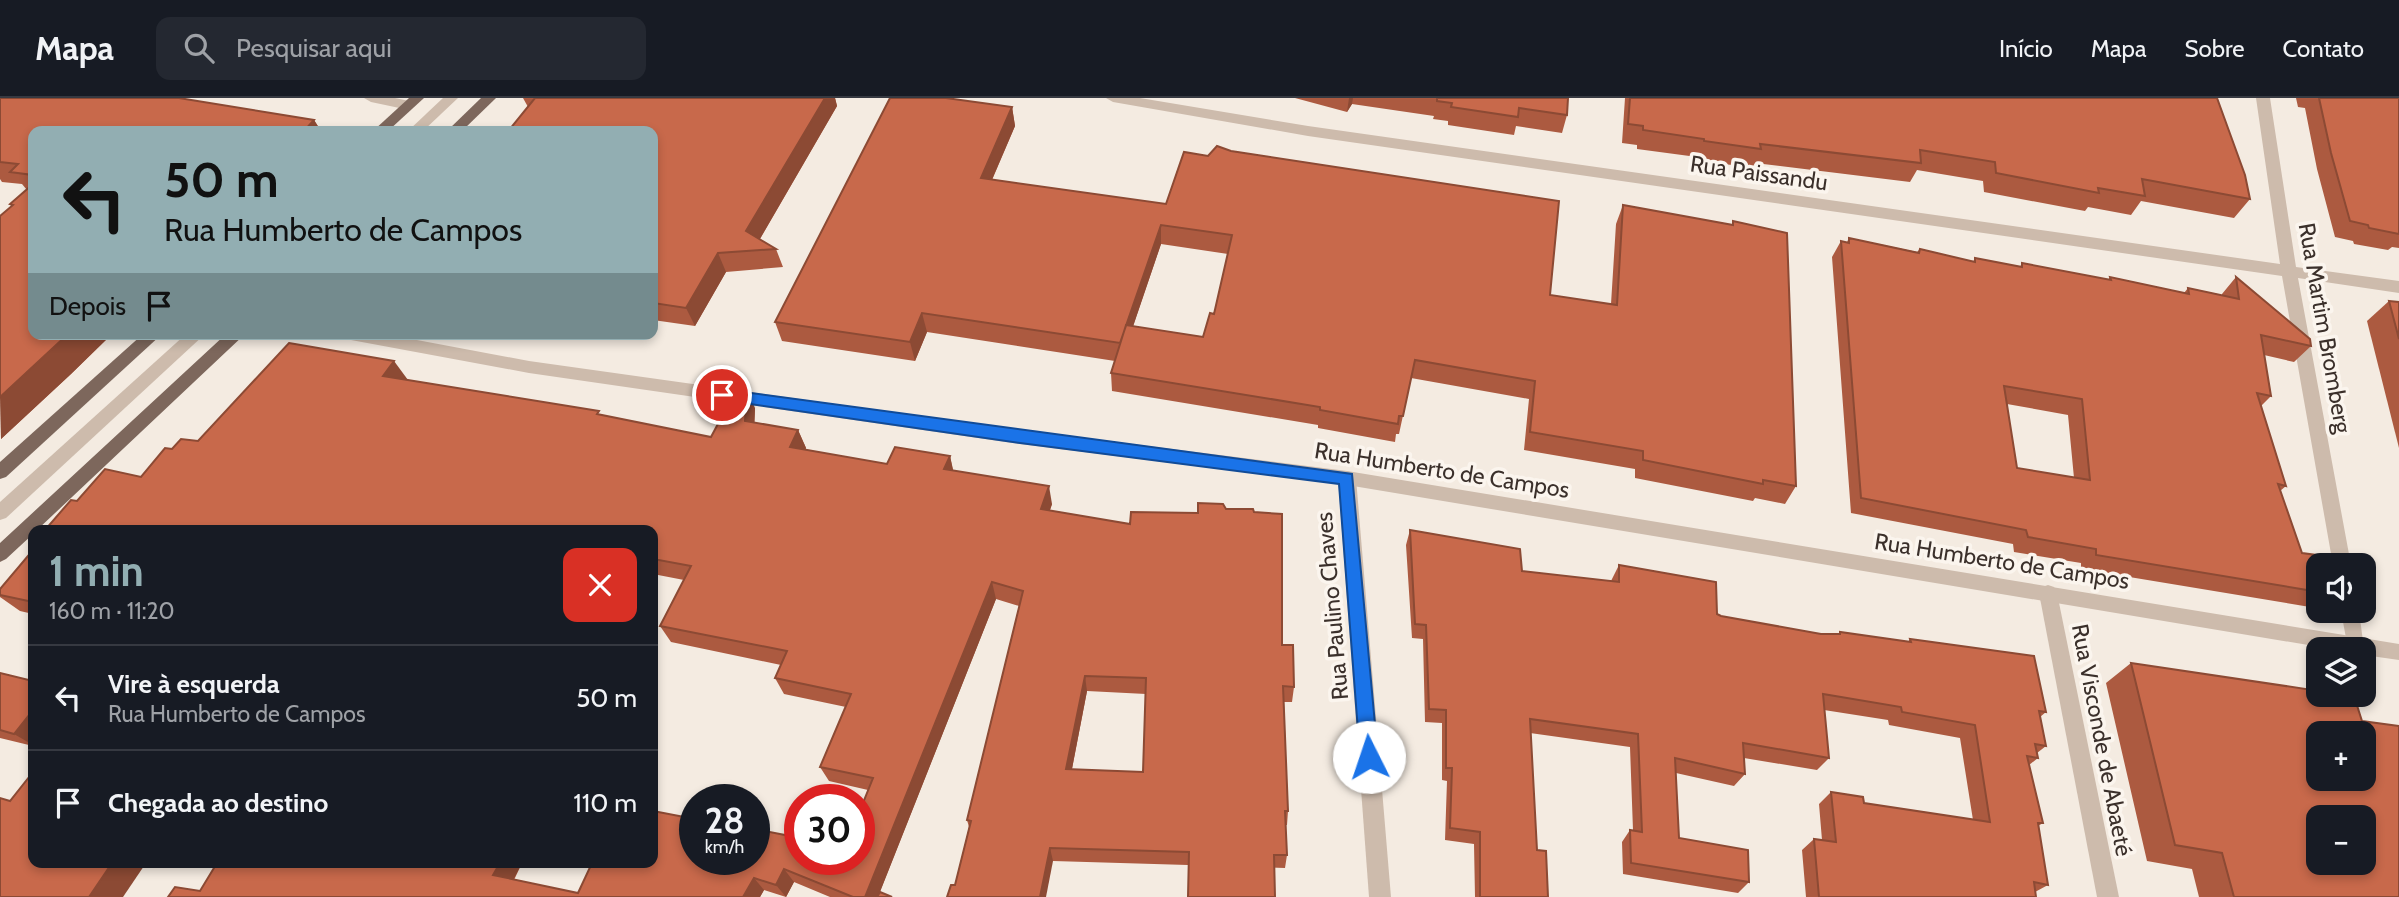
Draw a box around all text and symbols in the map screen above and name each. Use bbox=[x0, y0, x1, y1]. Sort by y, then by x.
search box bbox=[156, 17, 646, 80]
text: Mapa bbox=[35, 28, 114, 68]
icon: search bbox=[180, 29, 218, 67]
text: Pesquisar aqui bbox=[236, 32, 392, 64]
text: Início bbox=[1999, 34, 2053, 63]
text: Mapa bbox=[2091, 34, 2146, 63]
text: Sobre bbox=[2184, 34, 2245, 63]
text: Contato bbox=[2283, 34, 2364, 63]
text: 50 m bbox=[164, 150, 279, 209]
street label: Rua Paissandu bbox=[1689, 150, 1829, 196]
icon: left bbox=[49, 154, 140, 245]
text: Rua Humberto de Campos bbox=[164, 210, 522, 249]
street label: Rua Martim Bromberg bbox=[2293, 221, 2357, 436]
icon: arrive bbox=[140, 287, 178, 325]
text: Depois bbox=[49, 290, 126, 322]
pin bbox=[692, 365, 752, 425]
icon: arrive bbox=[703, 376, 741, 414]
street label: Rua Humberto de Campos bbox=[1313, 436, 1571, 504]
street label: Rua Paulino Chaves bbox=[1310, 511, 1354, 701]
street label: Rua Humberto de Campos bbox=[1873, 527, 2131, 595]
text: 1 min bbox=[49, 545, 144, 597]
button: close bbox=[563, 548, 637, 622]
map controls bbox=[2306, 553, 2376, 875]
button: sound bbox=[2306, 553, 2376, 623]
text: 160 m · 11:20 bbox=[49, 597, 175, 625]
street label: Rua Visconde de Abaeté bbox=[2066, 622, 2138, 859]
button: layers bbox=[2306, 637, 2376, 707]
text: Vire à esquerda bbox=[108, 668, 280, 700]
icon: left bbox=[49, 679, 87, 717]
text: 50 m bbox=[576, 682, 637, 714]
text: Rua Humberto de Campos bbox=[108, 700, 365, 728]
position arrow bbox=[1332, 720, 1406, 794]
button: + bbox=[2306, 721, 2376, 791]
icon: arrive bbox=[49, 784, 87, 822]
speed limit sign: 30 bbox=[784, 784, 875, 875]
text: Chegada ao destino bbox=[108, 787, 328, 819]
text: 110 m bbox=[573, 787, 637, 819]
text: 28 bbox=[705, 799, 744, 842]
button: − bbox=[2306, 805, 2376, 875]
text: km/h bbox=[705, 836, 744, 858]

